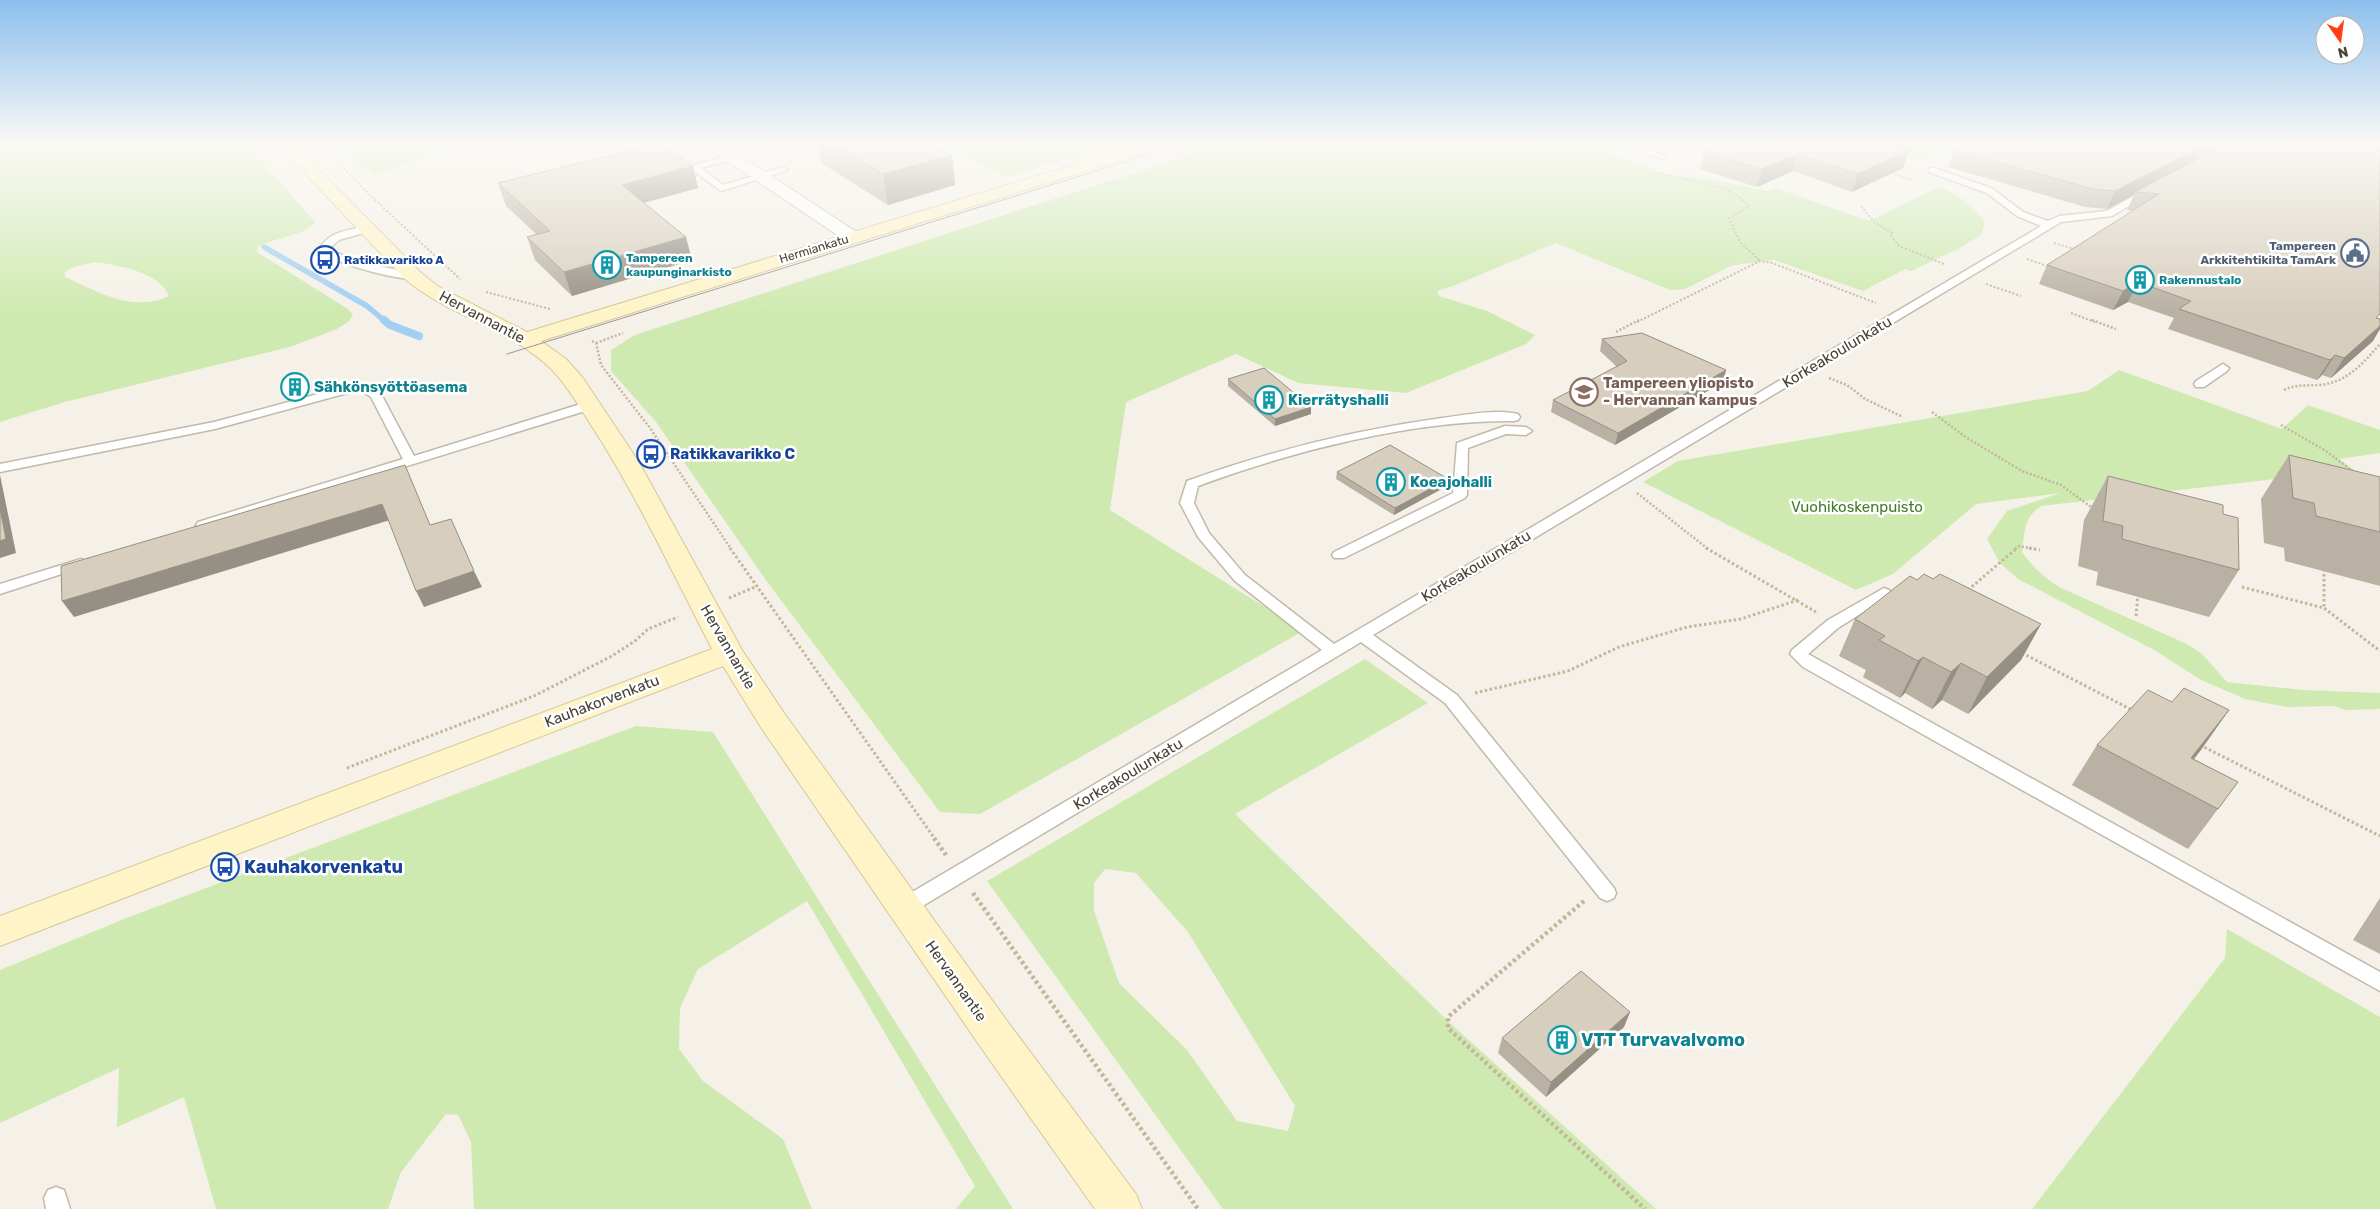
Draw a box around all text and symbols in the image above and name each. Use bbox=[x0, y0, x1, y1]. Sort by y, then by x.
north arrow bbox=[2315, 15, 2365, 65]
text: N bbox=[2336, 43, 2350, 62]
street label: Hermiankatu bbox=[778, 232, 850, 266]
public building icon: Tampereen Arkkitehtikilta TamArk bbox=[2340, 238, 2370, 268]
place label: Tampereen Arkkitehtikilta TamArk bbox=[2201, 239, 2336, 267]
bus stop icon: Ratikkavarikko A bbox=[310, 245, 340, 275]
building icon: Tampereen kaupunginarkisto bbox=[592, 250, 622, 280]
place label: Tampereen kaupunginarkisto bbox=[626, 251, 732, 279]
place label: Ratikkavarikko A bbox=[344, 253, 444, 267]
building icon: Rakennustalo bbox=[2125, 265, 2155, 295]
place label: Rakennustalo bbox=[2159, 273, 2241, 287]
street label: Hervannantie bbox=[436, 287, 528, 347]
street label: Korkeakoulunkatu bbox=[1779, 312, 1895, 392]
building icon: Sähkönsyöttöasema bbox=[280, 372, 310, 402]
place label: Tampereen yliopisto - Hervannan kampus bbox=[1603, 374, 1757, 409]
school or university icon: Tampereen yliopisto - Hervannan kampus bbox=[1569, 377, 1599, 407]
place label: Sähkönsyöttöasema bbox=[314, 378, 468, 396]
building icon: Kierrätyshalli bbox=[1254, 385, 1284, 415]
place label: Kierrätyshalli bbox=[1288, 391, 1389, 409]
bus stop icon: Ratikkavarikko C bbox=[636, 439, 666, 469]
place label: Ratikkavarikko C bbox=[670, 445, 796, 463]
building icon: Koeajohalli bbox=[1376, 467, 1406, 497]
place label: Koeajohalli bbox=[1410, 473, 1492, 491]
park label: Vuohikoskenpuisto bbox=[1791, 498, 1923, 516]
street label: Korkeakoulunkatu bbox=[1418, 526, 1534, 606]
street label: Hervannantie bbox=[697, 602, 759, 692]
street label: Kauhakorvenkatu bbox=[542, 671, 662, 731]
street label: Korkeakoulunkatu bbox=[1070, 734, 1186, 814]
bus stop icon: Kauhakorvenkatu bbox=[210, 852, 240, 882]
place label: Kauhakorvenkatu bbox=[244, 856, 403, 878]
street label: Hervannantie bbox=[922, 937, 990, 1025]
building icon: VTT Turvavalvomo bbox=[1547, 1025, 1577, 1055]
place label: VTT Turvavalvomo bbox=[1581, 1029, 1745, 1051]

